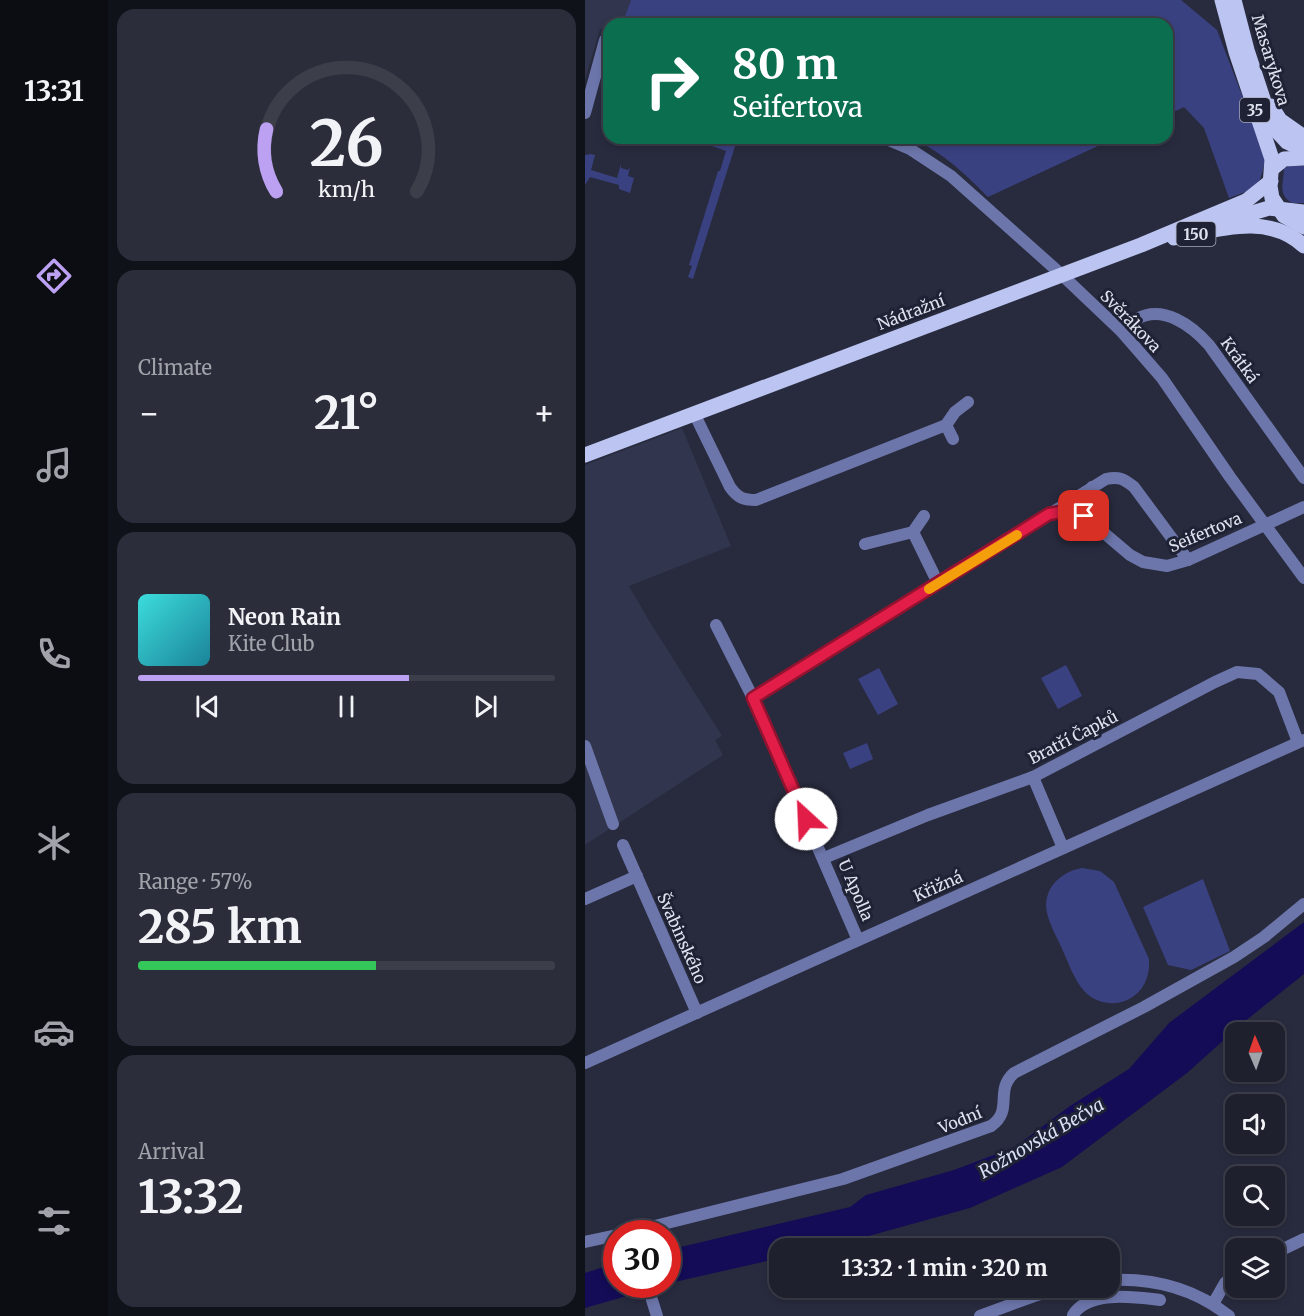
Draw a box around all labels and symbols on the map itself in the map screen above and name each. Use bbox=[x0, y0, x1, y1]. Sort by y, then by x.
street label: Masarykova bbox=[1248, 12, 1294, 108]
road number: 35 bbox=[1240, 98, 1270, 122]
road number: 150 bbox=[1177, 222, 1215, 246]
street label: Svěrákova bbox=[1096, 286, 1166, 357]
street label: Nádražní bbox=[874, 290, 948, 334]
street label: Krátká bbox=[1217, 333, 1264, 387]
pin bbox=[1058, 490, 1109, 541]
street label: Seifertova bbox=[1165, 508, 1245, 556]
street label: Bratří Čapků bbox=[1025, 706, 1121, 768]
position arrow bbox=[774, 787, 838, 851]
street label: U Apolla bbox=[834, 856, 878, 924]
street label: Křižná bbox=[910, 866, 966, 906]
street label: Švabinského bbox=[653, 889, 711, 987]
north arrow bbox=[1225, 1022, 1285, 1082]
water label: Rožnovská Bečva bbox=[974, 1093, 1108, 1183]
street label: Vodní bbox=[934, 1102, 985, 1138]
speed limit sign: 30 bbox=[603, 1220, 681, 1298]

